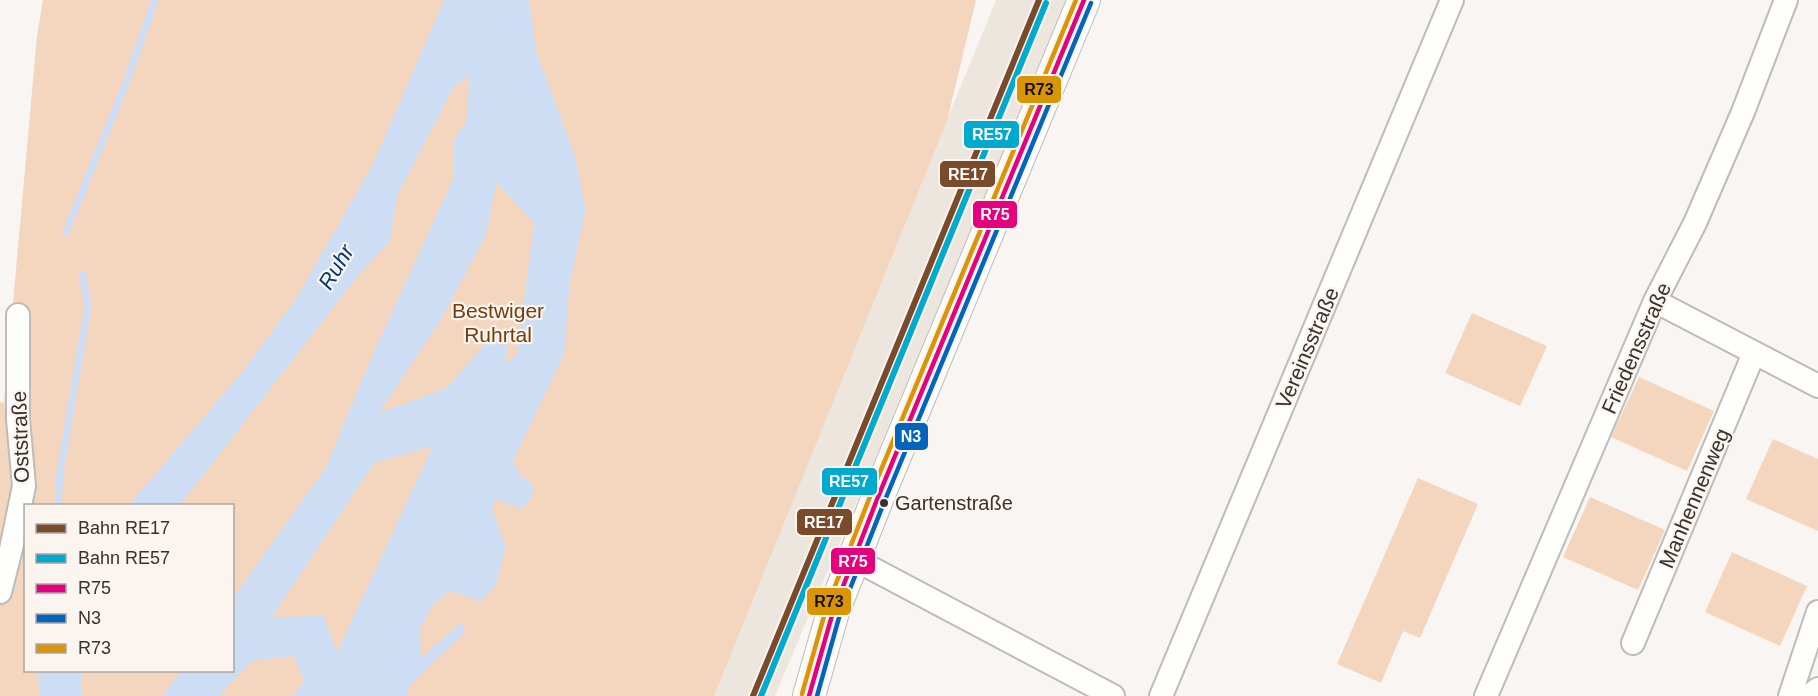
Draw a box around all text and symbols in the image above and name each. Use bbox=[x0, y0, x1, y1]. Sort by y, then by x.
line badge: R73 bbox=[1016, 75, 1062, 104]
text: R73 bbox=[1024, 81, 1054, 98]
line badge: RE57 bbox=[963, 120, 1020, 149]
text: RE57 bbox=[972, 126, 1012, 143]
line badge: RE17 bbox=[939, 160, 996, 188]
text: RE17 bbox=[948, 166, 988, 183]
line badge: R75 bbox=[972, 200, 1018, 229]
text: R75 bbox=[980, 206, 1010, 223]
water label: Ruhr bbox=[313, 239, 360, 294]
street label: Friedensstraße bbox=[1597, 279, 1675, 417]
street label: Vereinsstraße bbox=[1271, 284, 1343, 412]
park label: Bestwiger Ruhrtal bbox=[452, 299, 544, 346]
street label: Oststraße bbox=[7, 391, 33, 483]
line badge: N3 bbox=[894, 422, 929, 451]
street label: Manhennenweg bbox=[1654, 425, 1734, 571]
text: N3 bbox=[901, 428, 921, 445]
line badge: RE57 bbox=[821, 467, 878, 496]
text: RE57 bbox=[829, 473, 869, 490]
place label: Gartenstraße bbox=[895, 492, 1013, 514]
marker: Gartenstraße bbox=[878, 497, 890, 509]
legend bbox=[24, 504, 234, 672]
line badge: RE17 bbox=[796, 508, 853, 536]
text: RE17 bbox=[804, 514, 844, 531]
text: Bahn RE17 bbox=[78, 518, 170, 538]
line badge: R75 bbox=[830, 547, 876, 575]
text: Bahn RE57 bbox=[78, 548, 170, 568]
text: R75 bbox=[838, 553, 868, 570]
text: R75 bbox=[78, 578, 111, 598]
line badge: R73 bbox=[806, 587, 852, 616]
text: R73 bbox=[814, 593, 844, 610]
text: N3 bbox=[78, 608, 101, 628]
text: R73 bbox=[78, 638, 111, 658]

